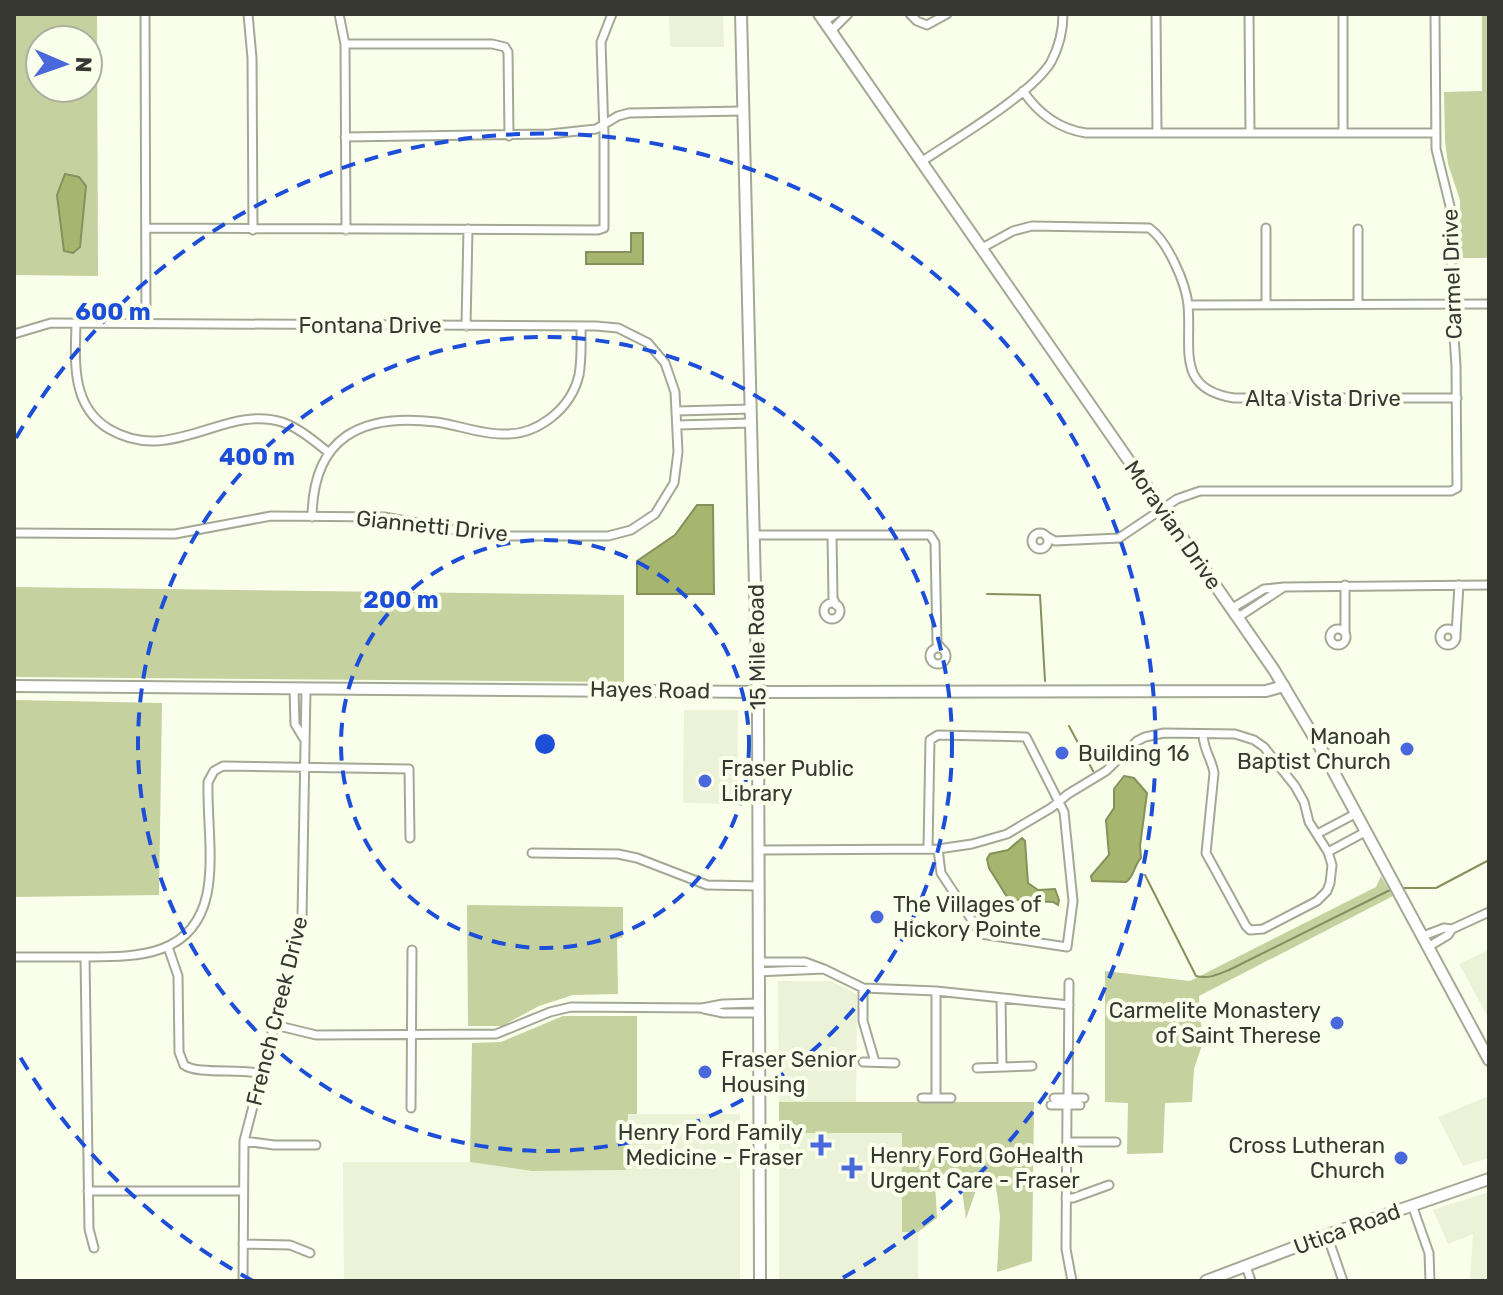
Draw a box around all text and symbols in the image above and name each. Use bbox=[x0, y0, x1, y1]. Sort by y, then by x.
north arrow bbox=[24, 24, 104, 104]
text: N bbox=[70, 56, 97, 73]
street label: Carmel Drive bbox=[1436, 208, 1468, 340]
text: 600 m bbox=[75, 298, 151, 326]
street label: Fontana Drive bbox=[299, 312, 441, 339]
street label: Alta Vista Drive bbox=[1245, 385, 1401, 412]
text: 400 m bbox=[219, 443, 295, 471]
street label: Moravian Drive bbox=[1118, 455, 1228, 595]
street label: Giannetti Drive bbox=[355, 505, 509, 547]
street label: 15 Mile Road bbox=[742, 584, 772, 710]
text: 200 m bbox=[363, 586, 439, 614]
street label: Hayes Road bbox=[590, 675, 710, 705]
place label: Manoah Baptist Church bbox=[1237, 723, 1391, 775]
centre of rings bbox=[531, 730, 559, 758]
place label: Building 16 bbox=[1078, 740, 1190, 767]
marker: Manoah Baptist Church bbox=[1398, 740, 1416, 758]
marker: Building 16 bbox=[1053, 744, 1071, 762]
place label: Fraser Public Library bbox=[721, 755, 854, 807]
marker: Fraser Public Library bbox=[696, 772, 714, 790]
place label: The Villages of Hickory Pointe bbox=[893, 891, 1042, 943]
marker: The Villages of Hickory Pointe bbox=[868, 908, 886, 926]
street label: French Creek Drive bbox=[240, 914, 314, 1108]
place label: Carmelite Monastery of Saint Therese bbox=[1109, 997, 1321, 1049]
marker: Carmelite Monastery of Saint Therese bbox=[1328, 1014, 1346, 1032]
place label: Fraser Senior Housing bbox=[721, 1046, 857, 1098]
marker: Fraser Senior Housing bbox=[696, 1063, 714, 1081]
place label: Henry Ford Family Medicine - Fraser bbox=[618, 1119, 804, 1171]
place label: Cross Lutheran Church bbox=[1228, 1132, 1385, 1184]
marker: Henry Ford Family Medicine - Fraser bbox=[810, 1134, 832, 1156]
place label: Henry Ford GoHealth Urgent Care - Fraser bbox=[870, 1142, 1084, 1194]
marker: Cross Lutheran Church bbox=[1392, 1149, 1410, 1167]
marker: Henry Ford GoHealth Urgent Care - Fraser bbox=[841, 1157, 863, 1179]
street label: Utica Road bbox=[1290, 1197, 1404, 1261]

